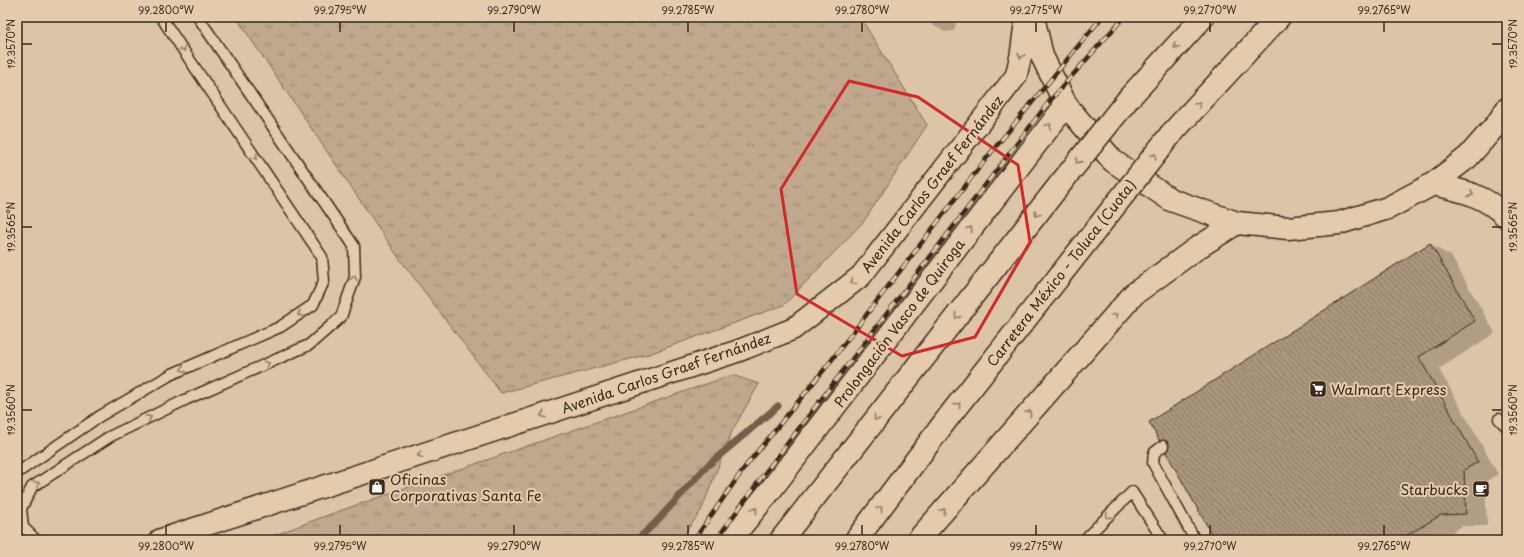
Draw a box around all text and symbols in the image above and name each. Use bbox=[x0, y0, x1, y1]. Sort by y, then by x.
text: 99.2800°W bbox=[138, 2, 195, 17]
text: 99.2795°W bbox=[314, 2, 367, 17]
text: 99.2790°W bbox=[487, 2, 542, 17]
text: 99.2785°W bbox=[662, 2, 715, 17]
text: 99.2780°W bbox=[835, 2, 890, 17]
text: 99.2775°W bbox=[1010, 2, 1063, 17]
text: 99.2770°W bbox=[1183, 2, 1237, 17]
text: 99.2765°W bbox=[1357, 2, 1411, 17]
text: 19.3570°N bbox=[3, 19, 18, 69]
text: 19.3570°N bbox=[1505, 19, 1520, 69]
one-way arrow bbox=[1174, 41, 1181, 49]
one-way arrow bbox=[178, 45, 185, 52]
one-way arrow bbox=[1017, 52, 1025, 59]
street label: Avenida Carlos Graef Fernández bbox=[856, 91, 1008, 277]
one-way arrow bbox=[1193, 102, 1200, 110]
one-way arrow bbox=[1045, 123, 1052, 130]
one-way arrow bbox=[250, 153, 257, 160]
one-way arrow bbox=[1149, 154, 1156, 161]
one-way arrow bbox=[1076, 157, 1083, 164]
street label: Carretera México - Toluca (Cuota) bbox=[981, 175, 1141, 371]
one-way arrow bbox=[1467, 189, 1474, 197]
text: 19.3565°N bbox=[3, 201, 18, 252]
text: 19.3565°N bbox=[1505, 201, 1520, 252]
one-way arrow bbox=[1034, 209, 1041, 216]
one-way arrow bbox=[966, 227, 973, 234]
street label: Prolongación Vasco de Quiroga bbox=[829, 234, 970, 412]
one-way arrow bbox=[349, 275, 358, 281]
one-way arrow bbox=[850, 277, 857, 284]
one-way arrow bbox=[298, 309, 305, 316]
one-way arrow bbox=[954, 312, 961, 319]
one-way arrow bbox=[1111, 313, 1118, 320]
street label: Avenida Carlos Graef Fernández bbox=[559, 327, 774, 419]
one-way arrow bbox=[263, 361, 270, 369]
one-way arrow bbox=[180, 364, 188, 372]
supermarket icon: Walmart Express bbox=[1308, 379, 1328, 399]
place label: Walmart Express bbox=[1331, 379, 1447, 400]
text: 19.3560°N bbox=[3, 384, 18, 436]
text: 19.3560°N bbox=[1505, 384, 1520, 436]
one-way arrow bbox=[953, 402, 960, 409]
one-way arrow bbox=[540, 410, 547, 418]
one-way arrow bbox=[1025, 410, 1032, 418]
one-way arrow bbox=[874, 414, 881, 421]
one-way arrow bbox=[145, 415, 152, 423]
one-way arrow bbox=[416, 450, 423, 459]
place label: Oficinas Corporativas Santa Fe bbox=[390, 469, 542, 506]
shop icon: Oficinas Corporativas Santa Fe bbox=[367, 477, 387, 497]
place label: Starbucks bbox=[1400, 479, 1468, 500]
cafe icon: Starbucks bbox=[1471, 479, 1491, 499]
one-way arrow bbox=[33, 481, 40, 489]
one-way arrow bbox=[875, 506, 882, 513]
one-way arrow bbox=[750, 507, 757, 514]
one-way arrow bbox=[939, 508, 946, 515]
one-way arrow bbox=[1105, 511, 1113, 519]
text: 99.2800°W bbox=[138, 538, 195, 553]
text: 99.2795°W bbox=[314, 538, 367, 553]
text: 99.2790°W bbox=[487, 538, 542, 553]
text: 99.2785°W bbox=[662, 538, 715, 553]
text: 99.2780°W bbox=[835, 538, 890, 553]
text: 99.2775°W bbox=[1010, 538, 1063, 553]
text: 99.2770°W bbox=[1183, 538, 1237, 553]
text: 99.2765°W bbox=[1357, 538, 1411, 553]

